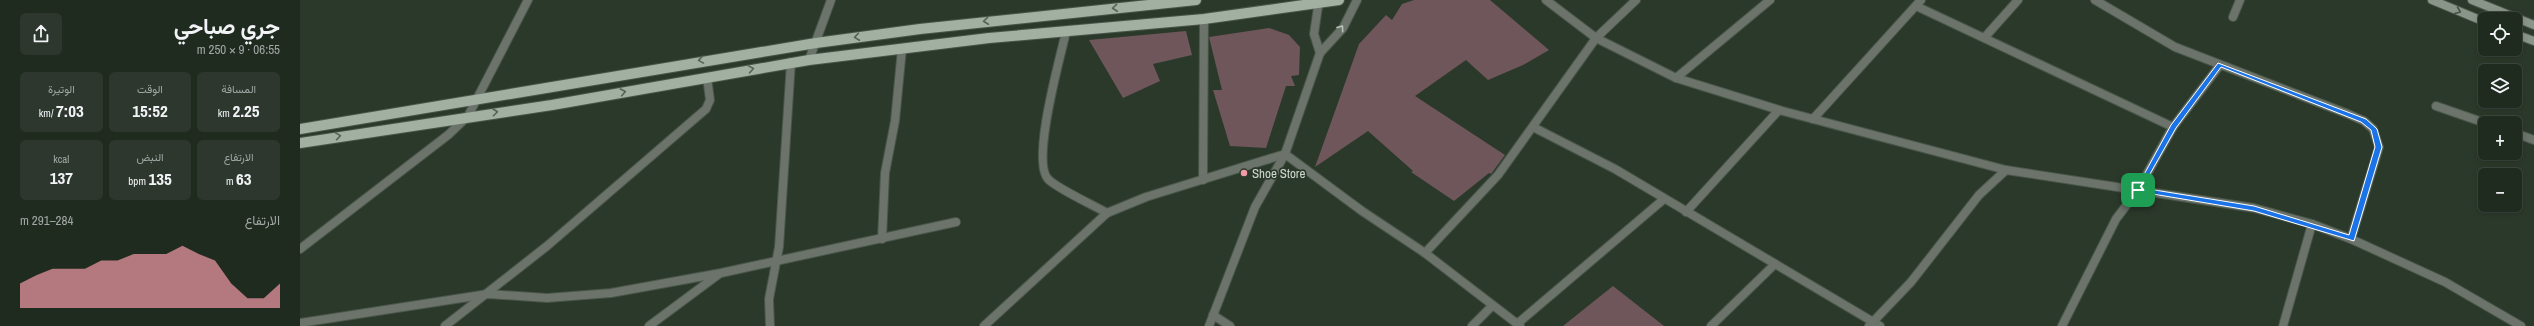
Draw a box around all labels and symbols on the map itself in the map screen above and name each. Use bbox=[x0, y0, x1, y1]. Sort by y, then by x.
one-way arrow bbox=[1112, 3, 1118, 12]
one-way arrow bbox=[2455, 6, 2462, 14]
one-way arrow bbox=[983, 17, 989, 26]
one-way arrow bbox=[1337, 26, 1344, 33]
one-way arrow bbox=[854, 32, 860, 41]
one-way arrow bbox=[698, 56, 704, 64]
one-way arrow bbox=[748, 66, 754, 74]
one-way arrow bbox=[620, 88, 626, 97]
one-way arrow bbox=[491, 108, 498, 117]
one-way arrow bbox=[335, 132, 341, 141]
place label: Shoe Store bbox=[1252, 165, 1305, 182]
marker: Shoe Store bbox=[1239, 168, 1249, 178]
pin bbox=[2121, 173, 2155, 207]

